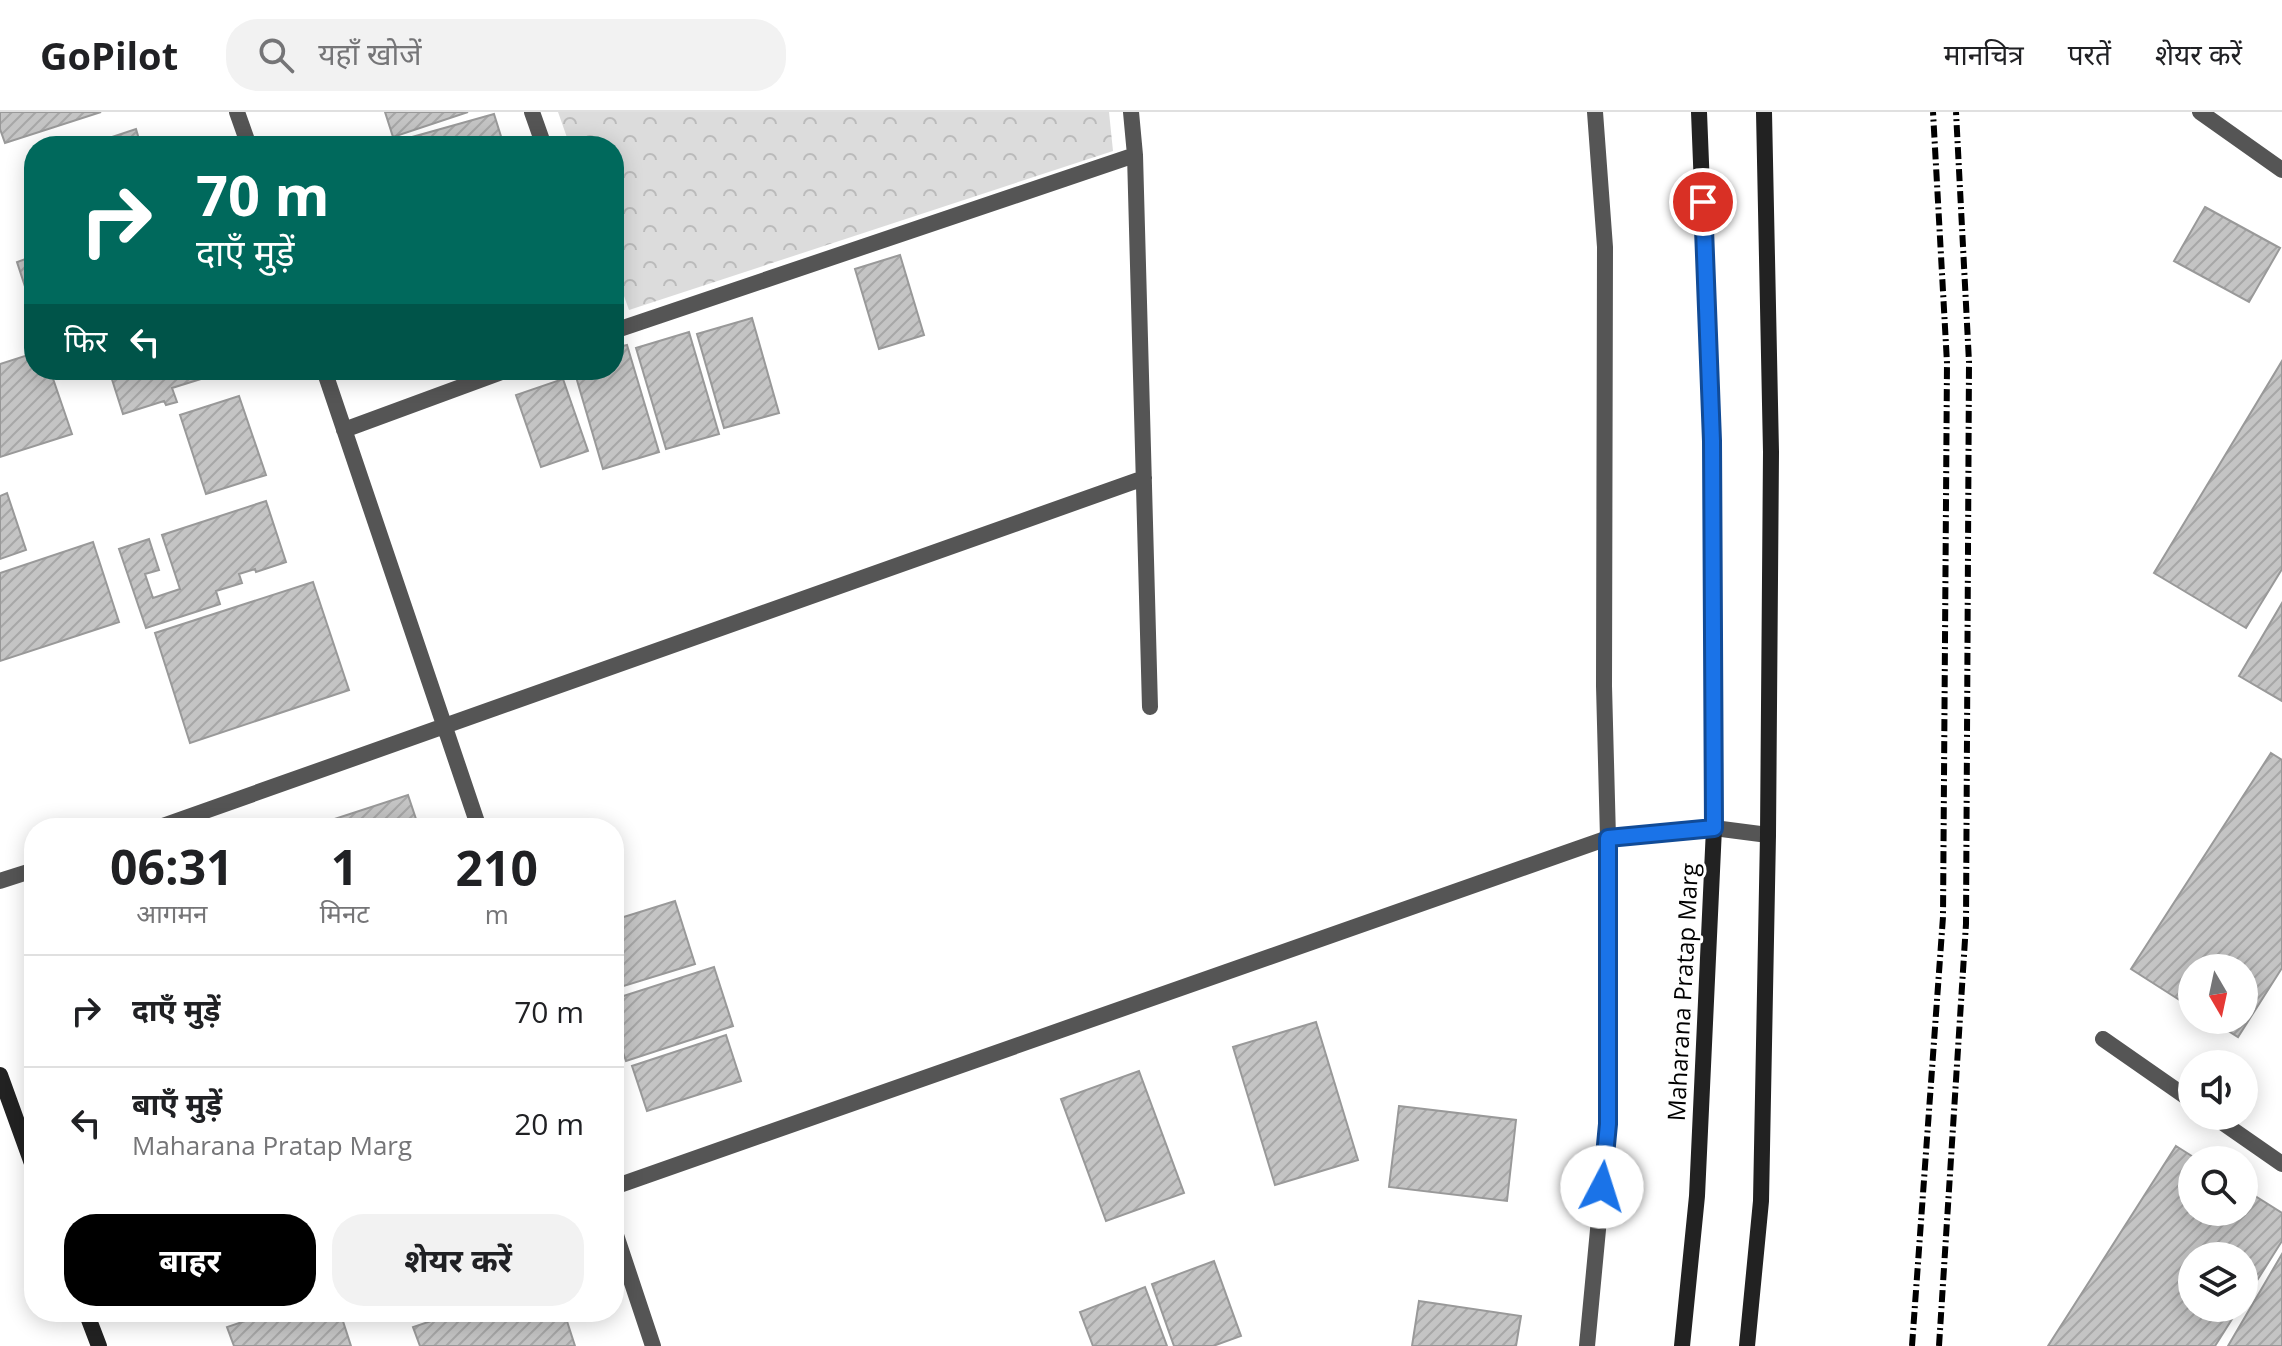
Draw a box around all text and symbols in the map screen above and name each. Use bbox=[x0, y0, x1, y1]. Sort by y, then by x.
search box bbox=[226, 19, 786, 91]
text: GoPilot bbox=[40, 29, 178, 81]
icon: search bbox=[254, 33, 298, 77]
text: यहाँ खोजें bbox=[318, 33, 422, 74]
text: मानचित्र bbox=[1944, 35, 2024, 73]
text: परतें bbox=[2068, 35, 2111, 73]
text: शेयर करें bbox=[2155, 35, 2242, 73]
text: 70 m bbox=[196, 156, 330, 232]
icon: right bbox=[64, 168, 168, 272]
pin bbox=[1669, 168, 1737, 236]
icon: arrive bbox=[1681, 180, 1725, 224]
text: दाएँ मुड़ें bbox=[196, 228, 295, 277]
text: फिर bbox=[64, 320, 107, 361]
icon: left bbox=[123, 320, 167, 364]
text: 06:31 bbox=[110, 834, 234, 899]
text: 1 bbox=[331, 834, 358, 899]
text: 210 bbox=[456, 835, 538, 900]
street label: Maharana Pratap Marg bbox=[1659, 862, 1705, 1122]
text: आगमन bbox=[136, 895, 207, 931]
text: मिनट bbox=[320, 895, 369, 931]
text: m bbox=[485, 896, 509, 932]
north arrow bbox=[2178, 954, 2258, 1034]
map controls bbox=[2178, 954, 2258, 1322]
icon: right bbox=[64, 989, 108, 1033]
text: दाएँ मुड़ें bbox=[132, 989, 220, 1030]
text: 70 m bbox=[514, 991, 584, 1032]
button: sound bbox=[2178, 1050, 2258, 1130]
text: बाएँ मुड़ें bbox=[132, 1083, 222, 1124]
icon: left bbox=[64, 1101, 108, 1145]
text: 20 m bbox=[514, 1103, 584, 1144]
text: Maharana Pratap Marg bbox=[132, 1127, 412, 1163]
position arrow bbox=[1560, 1145, 1644, 1229]
button: search bbox=[2178, 1146, 2258, 1226]
button: बाहर bbox=[64, 1214, 316, 1306]
button: शेयर करें bbox=[332, 1214, 584, 1306]
button: layers bbox=[2178, 1242, 2258, 1322]

